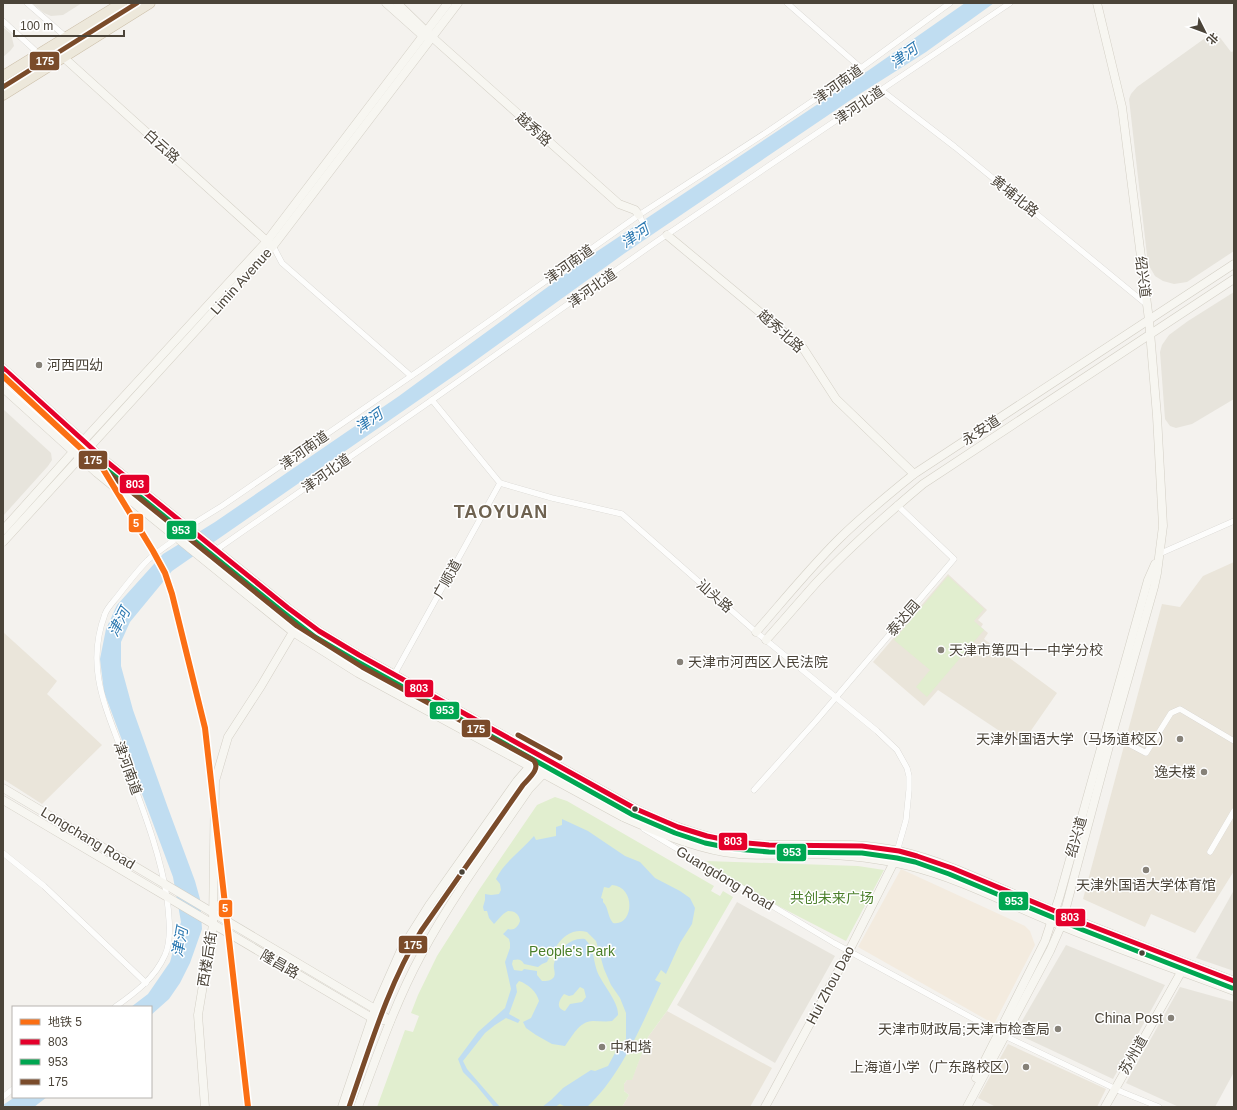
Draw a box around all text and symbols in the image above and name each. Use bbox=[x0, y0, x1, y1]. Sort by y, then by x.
scale bar bbox=[14, 12, 124, 38]
north arrow bbox=[1185, 12, 1225, 52]
text: 100 m bbox=[20, 19, 53, 33]
text: 北 bbox=[1204, 31, 1221, 47]
water label: 津河 bbox=[887, 38, 923, 71]
line badge: 175 bbox=[29, 51, 60, 71]
text: 175 bbox=[36, 55, 54, 67]
street label: 津河南道 bbox=[810, 61, 866, 107]
street label: 津河北道 bbox=[831, 83, 887, 127]
street label: 越秀路 bbox=[513, 109, 555, 149]
street label: 白云路 bbox=[141, 126, 183, 166]
street label: 黄埔北路 bbox=[988, 172, 1042, 220]
water label: 津河 bbox=[618, 218, 654, 251]
street label: 津河南道 bbox=[541, 241, 597, 287]
street label: Limin Avenue bbox=[207, 244, 275, 317]
street label: 绍兴道 bbox=[1133, 255, 1153, 299]
street label: 津河北道 bbox=[564, 265, 620, 311]
street label: 越秀北路 bbox=[755, 306, 807, 356]
place label: 河西四幼 bbox=[47, 357, 103, 373]
marker: 河西四幼 bbox=[34, 360, 44, 370]
water label: 津河 bbox=[352, 403, 388, 436]
street label: 永安道 bbox=[959, 412, 1003, 448]
street label: 津河南道 bbox=[276, 427, 332, 473]
line badge: 175 bbox=[78, 450, 108, 470]
street label: 津河北道 bbox=[298, 450, 354, 496]
text: 175 bbox=[84, 454, 102, 466]
line badge: 803 bbox=[119, 474, 150, 494]
text: 803 bbox=[126, 478, 144, 490]
district label: TAOYUAN bbox=[454, 502, 548, 522]
line badge: 5 bbox=[128, 513, 144, 533]
text: 5 bbox=[133, 517, 139, 529]
line badge: 953 bbox=[166, 520, 197, 540]
text: 953 bbox=[172, 524, 190, 536]
street label: 广顺道 bbox=[430, 557, 464, 601]
street label: 汕头路 bbox=[694, 576, 736, 616]
street label: 泰达园 bbox=[883, 597, 923, 639]
water label: 津河 bbox=[104, 602, 134, 639]
place label: 天津市第四十一中学分校 bbox=[949, 642, 1103, 658]
marker: 天津市第四十一中学分校 bbox=[936, 645, 946, 655]
place label: 天津市河西区人民法院 bbox=[688, 654, 828, 670]
marker: 天津市河西区人民法院 bbox=[675, 657, 685, 667]
line badge: 803 bbox=[404, 679, 434, 698]
text: 803 bbox=[410, 682, 428, 694]
line badge: 953 bbox=[429, 701, 460, 720]
text: 953 bbox=[436, 704, 454, 716]
line badge: 175 bbox=[461, 719, 491, 738]
text: 175 bbox=[467, 723, 485, 735]
place label: 天津外国语大学（马场道校区） bbox=[976, 731, 1172, 747]
marker: 天津外国语大学（马场道校区） bbox=[1175, 734, 1185, 744]
street label: 津河南道 bbox=[111, 739, 145, 797]
place label: 逸夫楼 bbox=[1154, 764, 1196, 780]
marker: 逸夫楼 bbox=[1199, 767, 1209, 777]
street label: Longchang Road bbox=[38, 804, 138, 872]
unlabelled marker bbox=[630, 804, 640, 814]
street label: 绍兴道 bbox=[1063, 815, 1089, 859]
line badge: 803 bbox=[718, 832, 748, 851]
text: 803 bbox=[724, 835, 742, 847]
street label: Guangdong Road bbox=[674, 843, 776, 913]
line badge: 953 bbox=[776, 843, 807, 862]
text: 953 bbox=[783, 846, 801, 858]
marker: 天津外国语大学体育馆 bbox=[1141, 865, 1151, 875]
unlabelled marker bbox=[457, 867, 467, 877]
place label: 天津外国语大学体育馆 bbox=[1076, 877, 1216, 893]
park label: 共创未来广场 bbox=[790, 890, 874, 906]
line badge: 953 bbox=[998, 891, 1029, 911]
text: 953 bbox=[1005, 895, 1023, 907]
line badge: 5 bbox=[218, 899, 233, 918]
text: 5 bbox=[222, 902, 228, 914]
line badge: 803 bbox=[1055, 908, 1086, 927]
text: 803 bbox=[1061, 911, 1079, 923]
water label: 津河 bbox=[169, 923, 191, 958]
street label: 西楼后街 bbox=[195, 930, 219, 988]
line badge: 175 bbox=[398, 935, 428, 954]
text: 175 bbox=[404, 939, 422, 951]
park label: People's Park bbox=[529, 943, 616, 959]
street label: Hui Zhou Dao bbox=[803, 943, 857, 1027]
street label: 隆昌路 bbox=[258, 947, 302, 981]
unlabelled marker bbox=[1137, 948, 1147, 958]
legend bbox=[12, 1006, 152, 1098]
place label: China Post bbox=[1095, 1010, 1163, 1026]
marker: China Post bbox=[1166, 1013, 1176, 1023]
text: 地铁 5 bbox=[48, 1015, 82, 1029]
place label: 天津市财政局;天津市检查局 bbox=[878, 1021, 1050, 1037]
marker: 天津市财政局;天津市检查局 bbox=[1053, 1024, 1063, 1034]
street label: 苏州道 bbox=[1116, 1033, 1150, 1077]
text: 803 bbox=[48, 1035, 68, 1049]
place label: 中和塔 bbox=[610, 1039, 652, 1055]
marker: 中和塔 bbox=[597, 1042, 607, 1052]
text: 953 bbox=[48, 1055, 68, 1069]
place label: 上海道小学（广东路校区） bbox=[850, 1059, 1018, 1075]
marker: 上海道小学（广东路校区） bbox=[1021, 1062, 1031, 1072]
text: 175 bbox=[48, 1075, 68, 1089]

